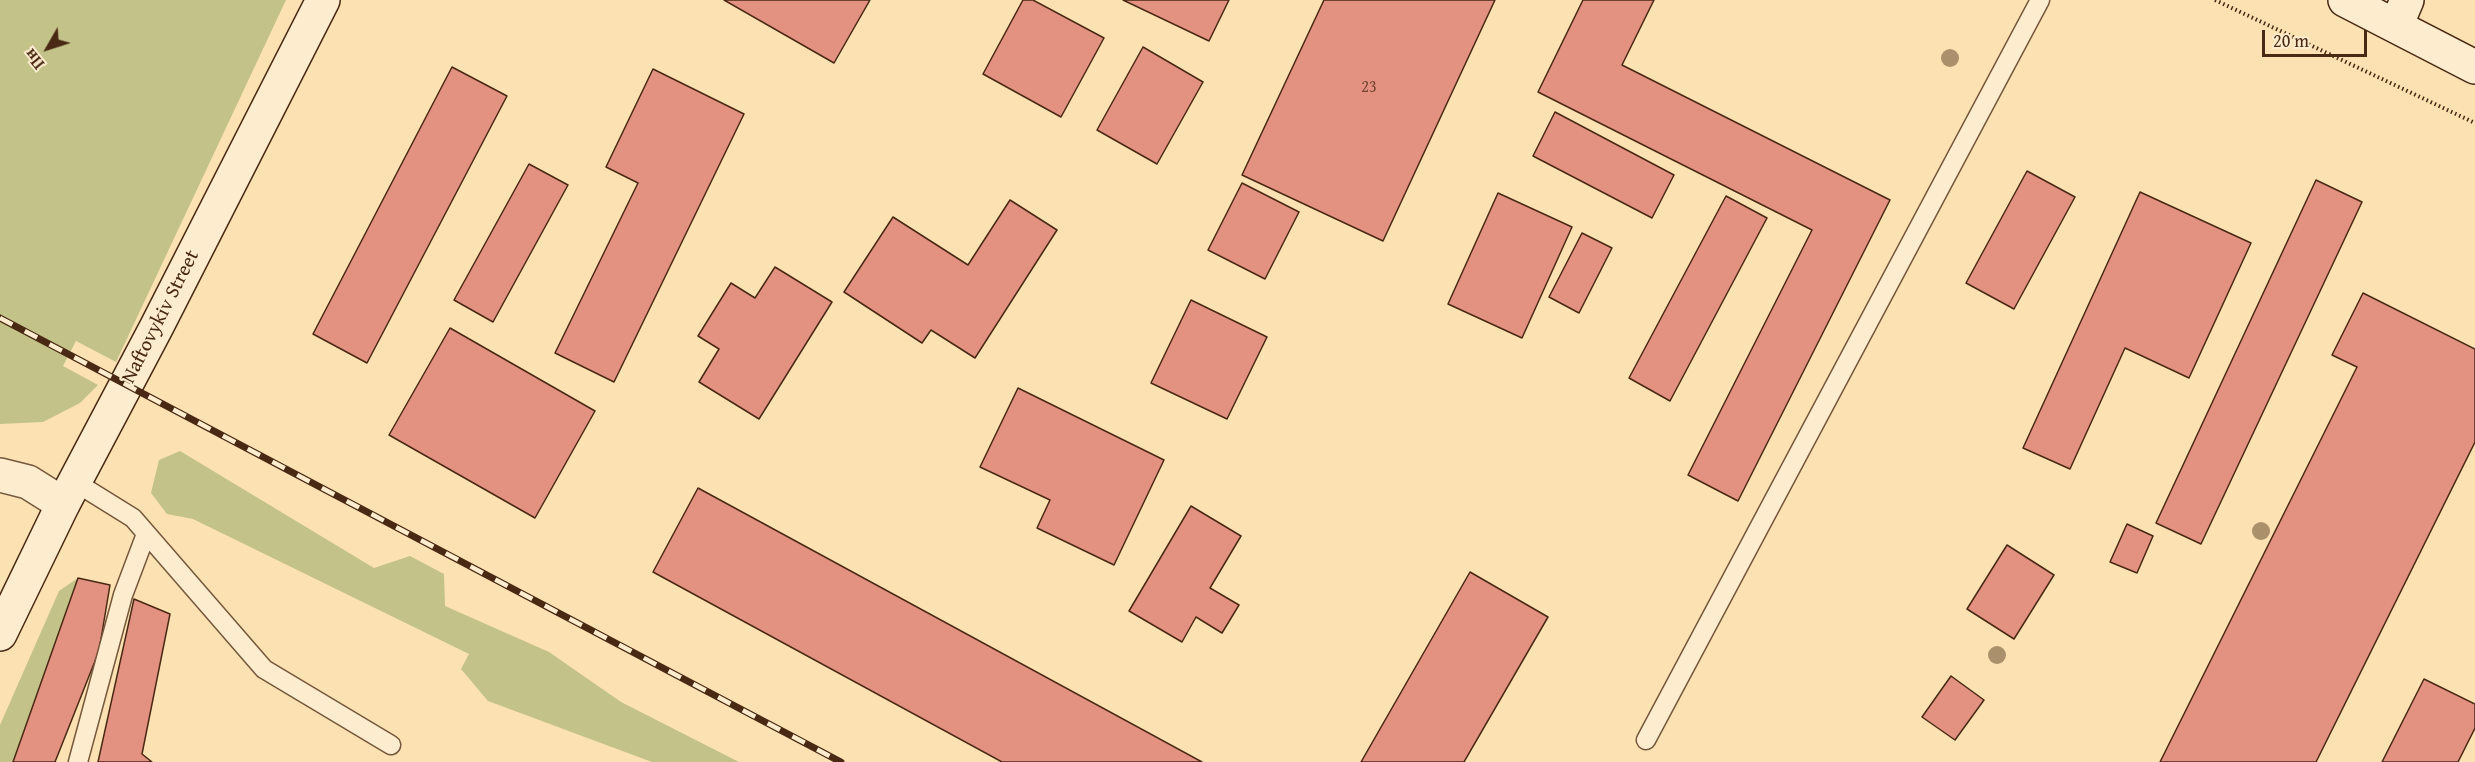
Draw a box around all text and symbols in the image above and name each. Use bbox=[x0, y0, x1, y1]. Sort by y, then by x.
north arrow bbox=[18, 18, 78, 78]
scale bar bbox=[2265, 18, 2370, 56]
text: 20 m bbox=[2273, 27, 2309, 54]
text: Пн bbox=[18, 44, 50, 75]
house number: 23 bbox=[1361, 78, 1377, 98]
street label: Naftovykiv Street bbox=[117, 246, 205, 388]

